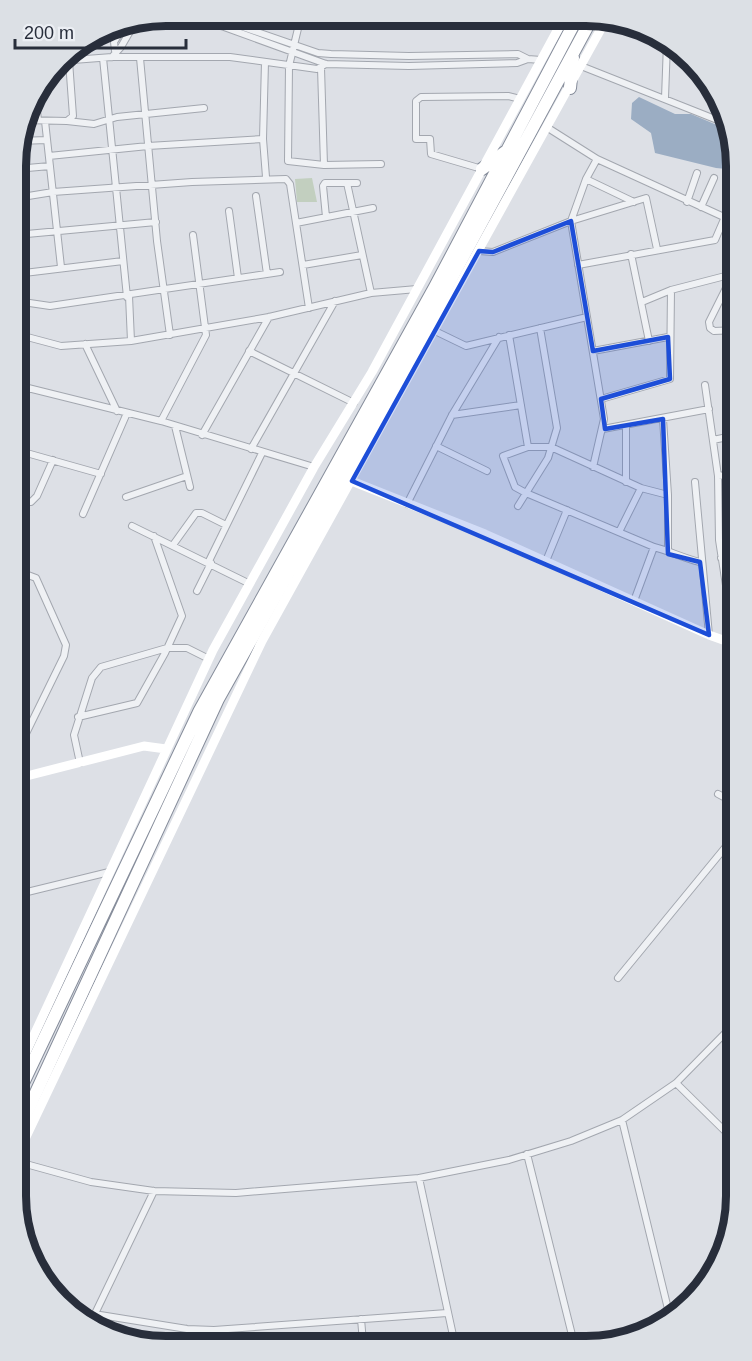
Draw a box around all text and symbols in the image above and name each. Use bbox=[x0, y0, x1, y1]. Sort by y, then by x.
scale bar bbox=[15, 12, 186, 50]
text: 200 m bbox=[24, 23, 74, 43]

